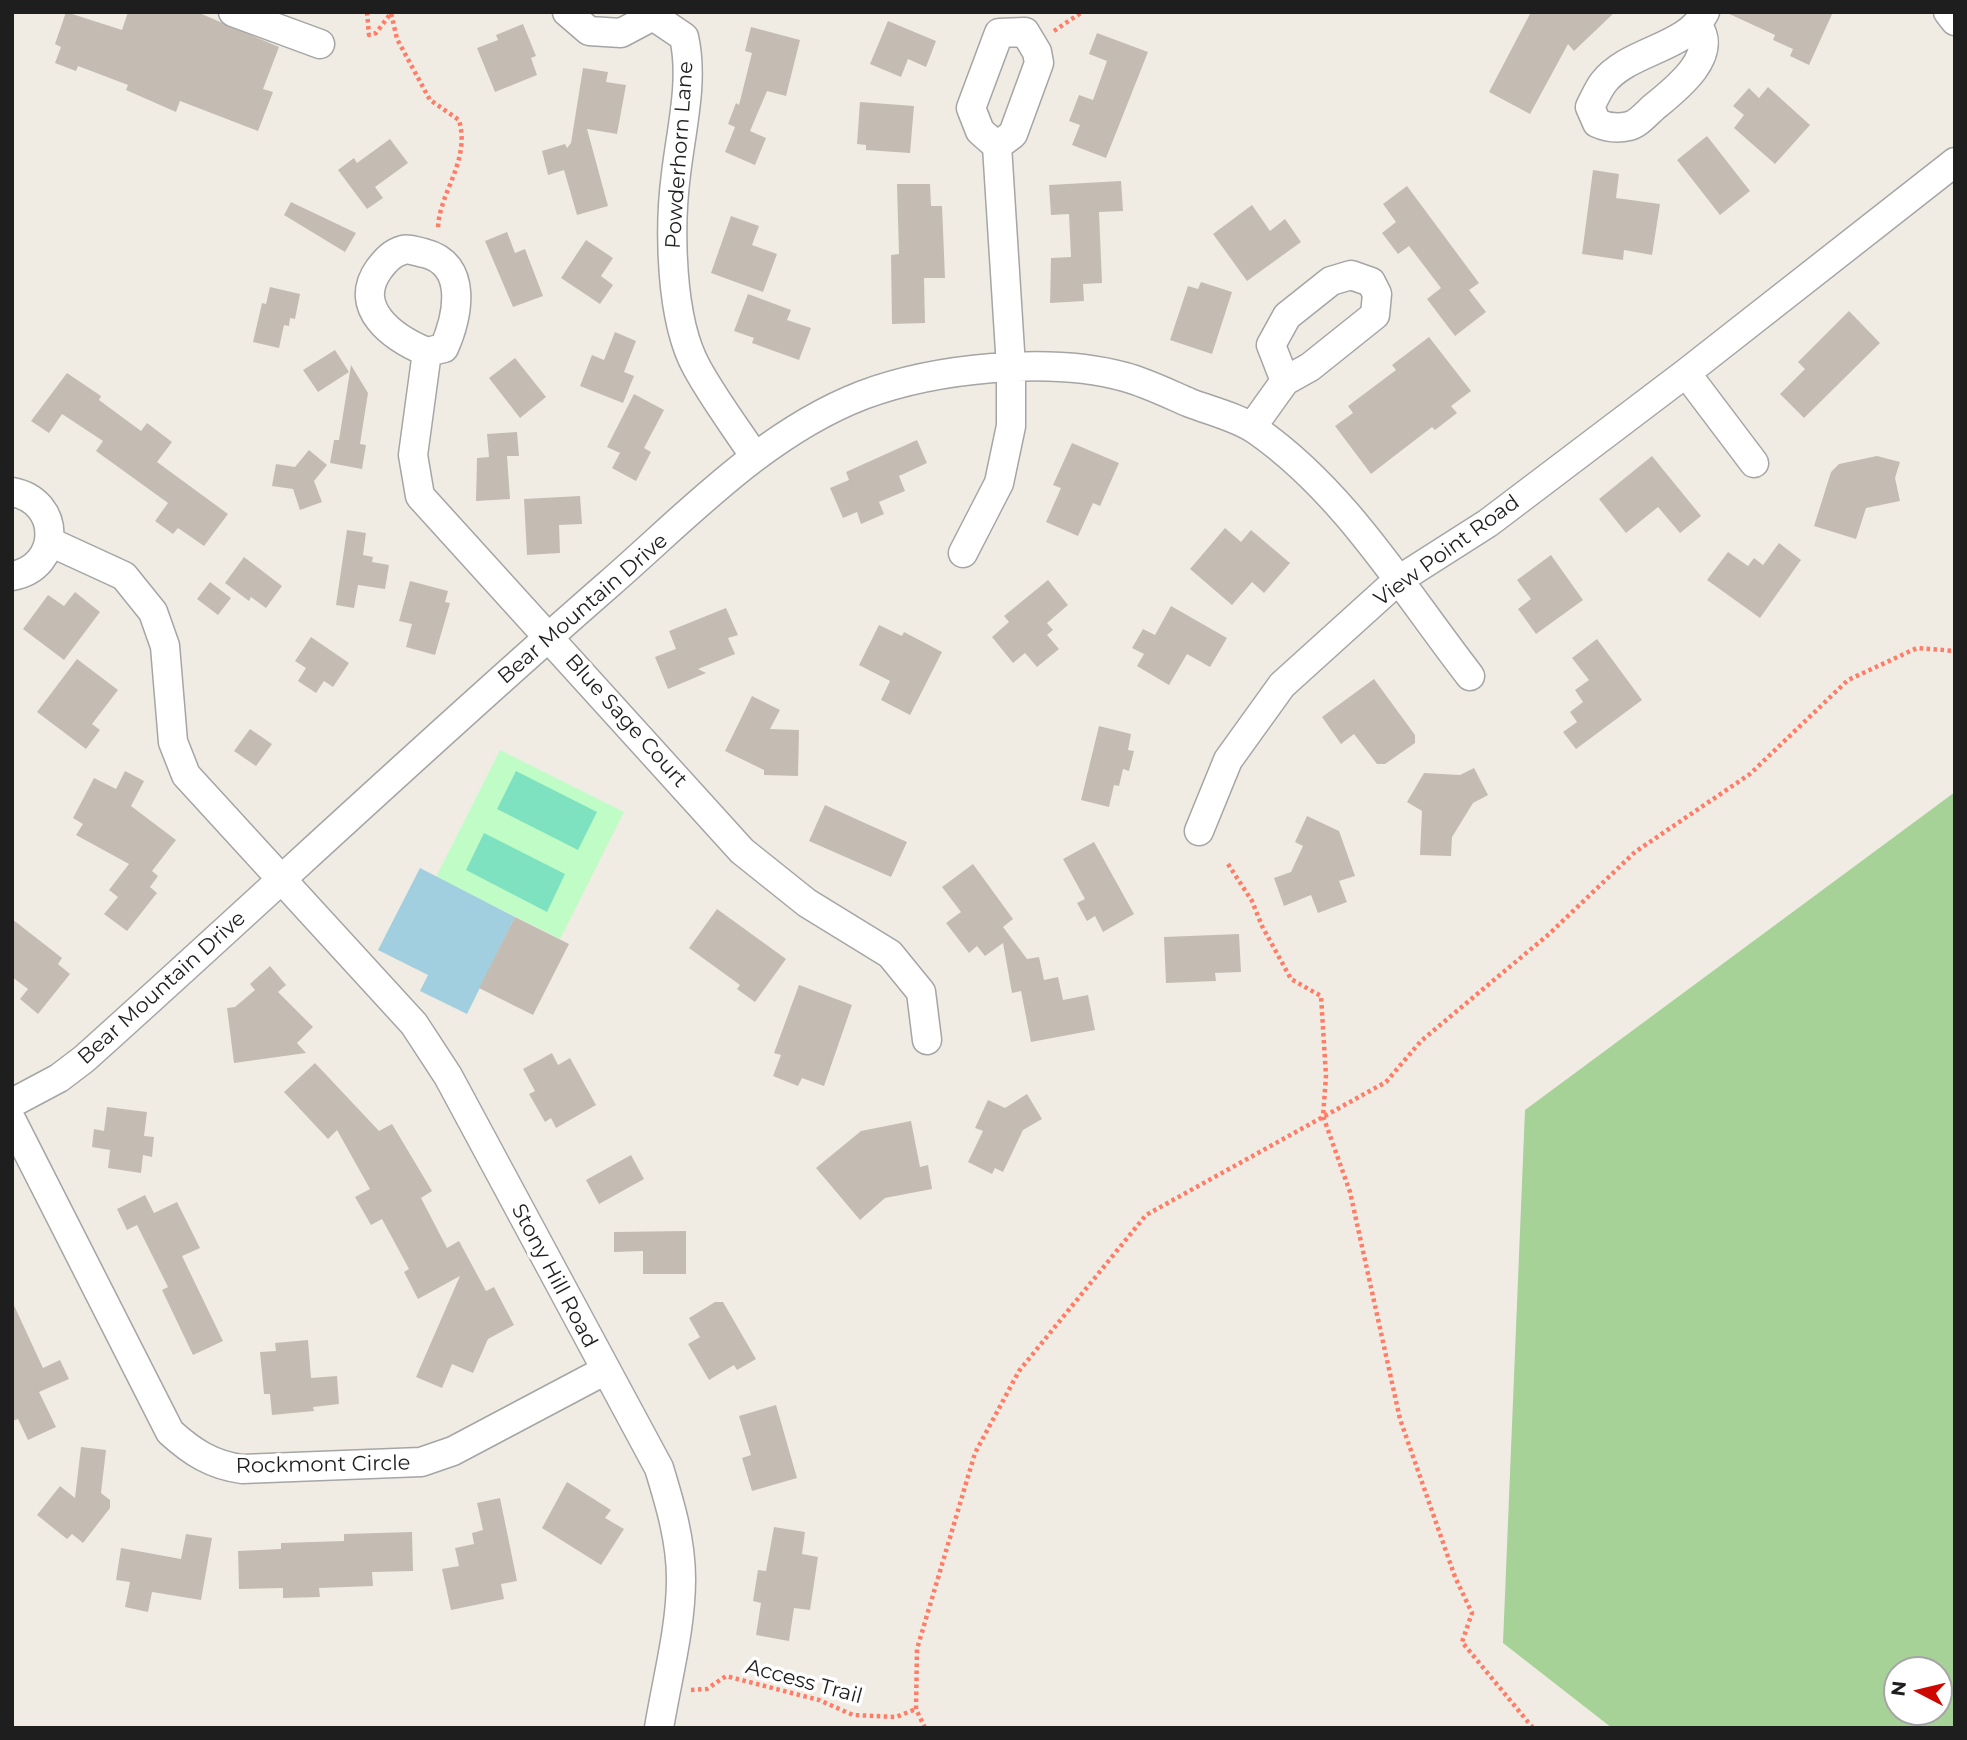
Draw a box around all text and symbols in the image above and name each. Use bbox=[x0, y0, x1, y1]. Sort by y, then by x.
street label: Powderhorn Lane bbox=[661, 60, 699, 250]
street label: View Point Road bbox=[1370, 490, 1524, 612]
street label: Bear Mountain Drive bbox=[493, 528, 673, 690]
street label: Blue Sage Court bbox=[560, 649, 692, 793]
street label: Bear Mountain Drive bbox=[73, 906, 251, 1070]
street label: Stony Hill Road bbox=[505, 1200, 603, 1352]
street label: Rockmont Circle bbox=[235, 1451, 411, 1479]
street label: Access Trail bbox=[743, 1654, 865, 1710]
north arrow bbox=[1883, 1656, 1953, 1726]
text: N bbox=[1886, 1680, 1911, 1698]

